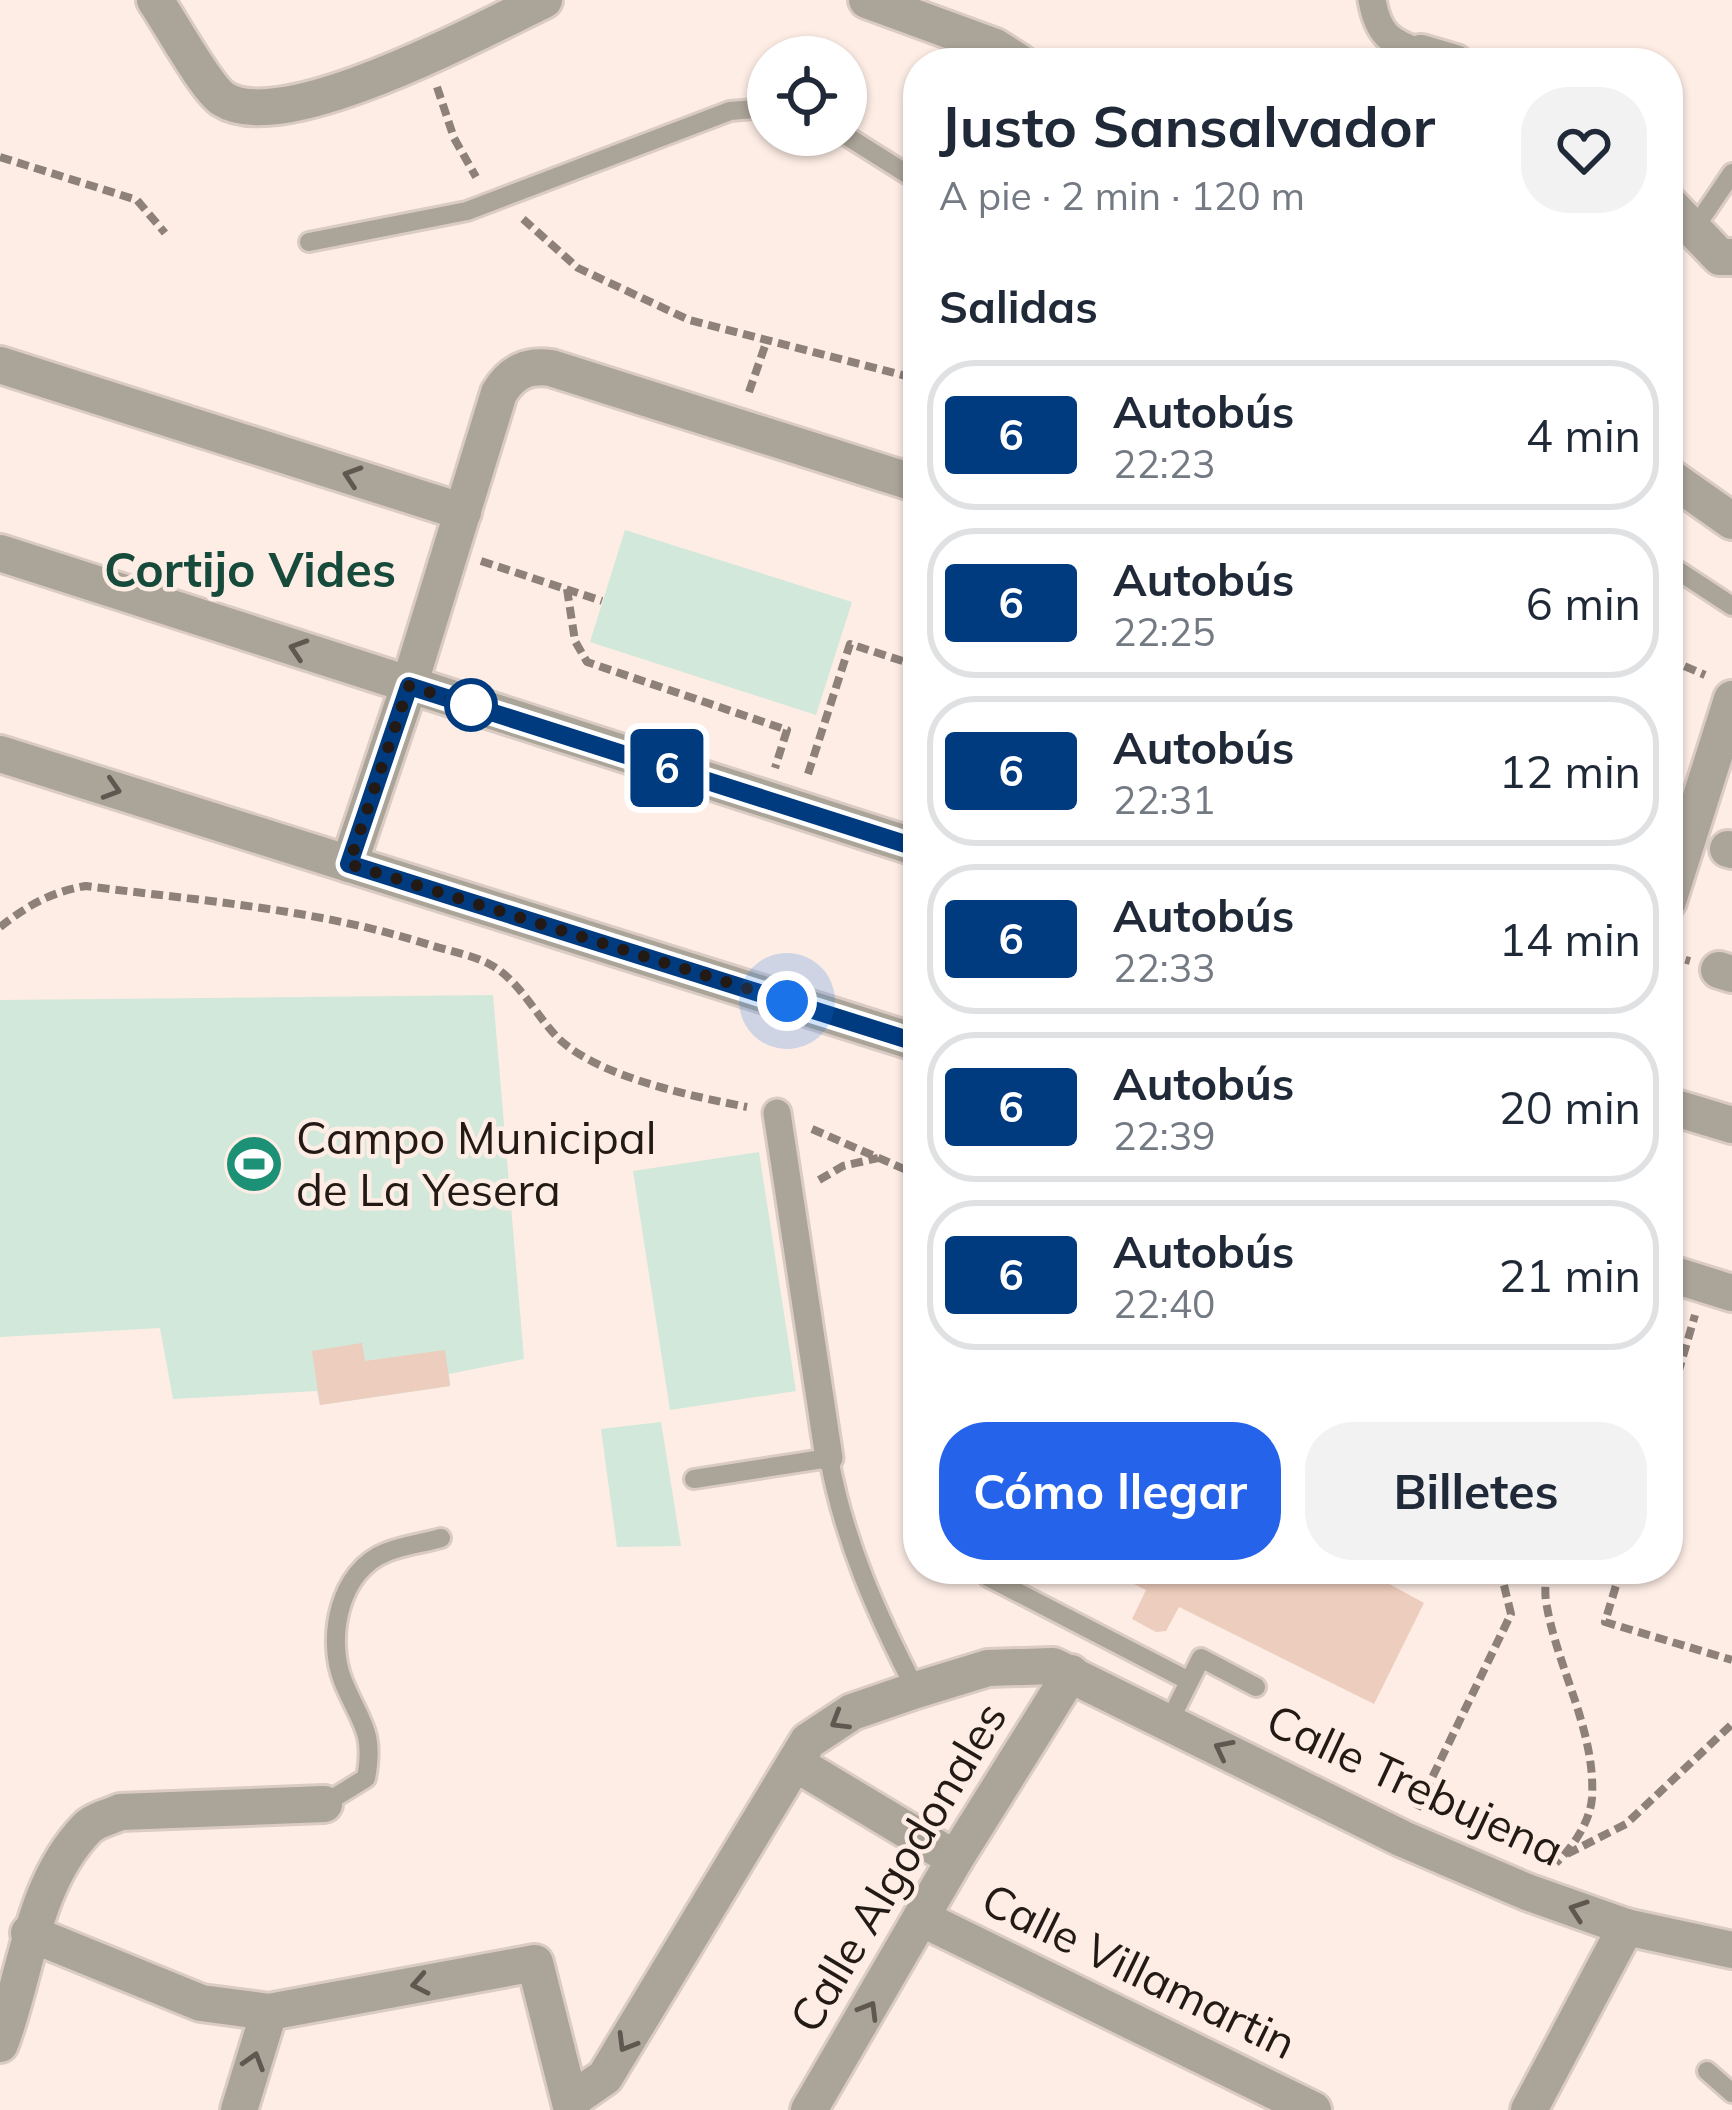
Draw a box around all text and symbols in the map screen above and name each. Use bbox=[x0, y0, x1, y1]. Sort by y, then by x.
map controls bbox=[747, 36, 867, 156]
button: locate bbox=[747, 36, 867, 156]
button: heart bbox=[1521, 87, 1647, 213]
text: Justo Sansalvador bbox=[939, 90, 1435, 161]
text: A pie · 2 min · 120 m bbox=[939, 171, 1305, 220]
text: Salidas bbox=[939, 278, 1098, 334]
text: Autobús bbox=[1113, 383, 1294, 439]
text: 4 min bbox=[1526, 407, 1641, 463]
text: 6 bbox=[998, 408, 1024, 461]
text: 22:23 bbox=[1113, 439, 1216, 488]
one-way arrow bbox=[342, 466, 363, 491]
district label: Cortijo Vides bbox=[104, 539, 396, 599]
text: Autobús bbox=[1113, 551, 1294, 607]
text: 6 min bbox=[1526, 575, 1641, 631]
text: 6 bbox=[998, 576, 1024, 629]
text: 22:25 bbox=[1113, 607, 1216, 656]
one-way arrow bbox=[288, 639, 309, 664]
unlabelled marker bbox=[446, 680, 496, 730]
text: Autobús bbox=[1113, 719, 1294, 775]
line badge: 6 bbox=[628, 729, 706, 807]
text: 6 bbox=[654, 741, 680, 794]
text: 12 min bbox=[1499, 743, 1641, 799]
text: 6 bbox=[998, 744, 1024, 797]
one-way arrow bbox=[101, 775, 122, 800]
text: 22:31 bbox=[1113, 775, 1216, 824]
text: Autobús bbox=[1113, 887, 1294, 943]
text: 14 min bbox=[1499, 911, 1641, 967]
text: 6 bbox=[998, 912, 1024, 965]
text: 22:33 bbox=[1113, 943, 1216, 992]
your location bbox=[757, 971, 817, 1031]
text: Autobús bbox=[1113, 1055, 1294, 1111]
text: 20 min bbox=[1499, 1079, 1641, 1135]
text: 6 bbox=[998, 1080, 1024, 1133]
place label: Campo Municipal de La Yesera bbox=[296, 1109, 656, 1217]
text: 22:39 bbox=[1113, 1111, 1216, 1160]
sports icon: Campo Municipal de La Yesera bbox=[223, 1133, 285, 1195]
text: Autobús bbox=[1113, 1223, 1294, 1279]
text: 21 min bbox=[1499, 1247, 1641, 1303]
text: 6 bbox=[998, 1248, 1024, 1301]
text: 22:40 bbox=[1113, 1279, 1216, 1328]
button: Cómo llegar bbox=[939, 1422, 1281, 1560]
button: Billetes bbox=[1305, 1422, 1647, 1560]
street label: Calle Algodonales bbox=[777, 1691, 1018, 2042]
street label: Calle Trebujena bbox=[1258, 1691, 1572, 1877]
one-way arrow bbox=[831, 1707, 853, 1729]
one-way arrow bbox=[1214, 1741, 1236, 1764]
street label: Calle Villamartin bbox=[973, 1870, 1305, 2070]
one-way arrow bbox=[1569, 1900, 1590, 1924]
one-way arrow bbox=[410, 1970, 430, 1996]
one-way arrow bbox=[855, 2001, 877, 2023]
one-way arrow bbox=[617, 2030, 640, 2052]
one-way arrow bbox=[240, 2051, 265, 2072]

